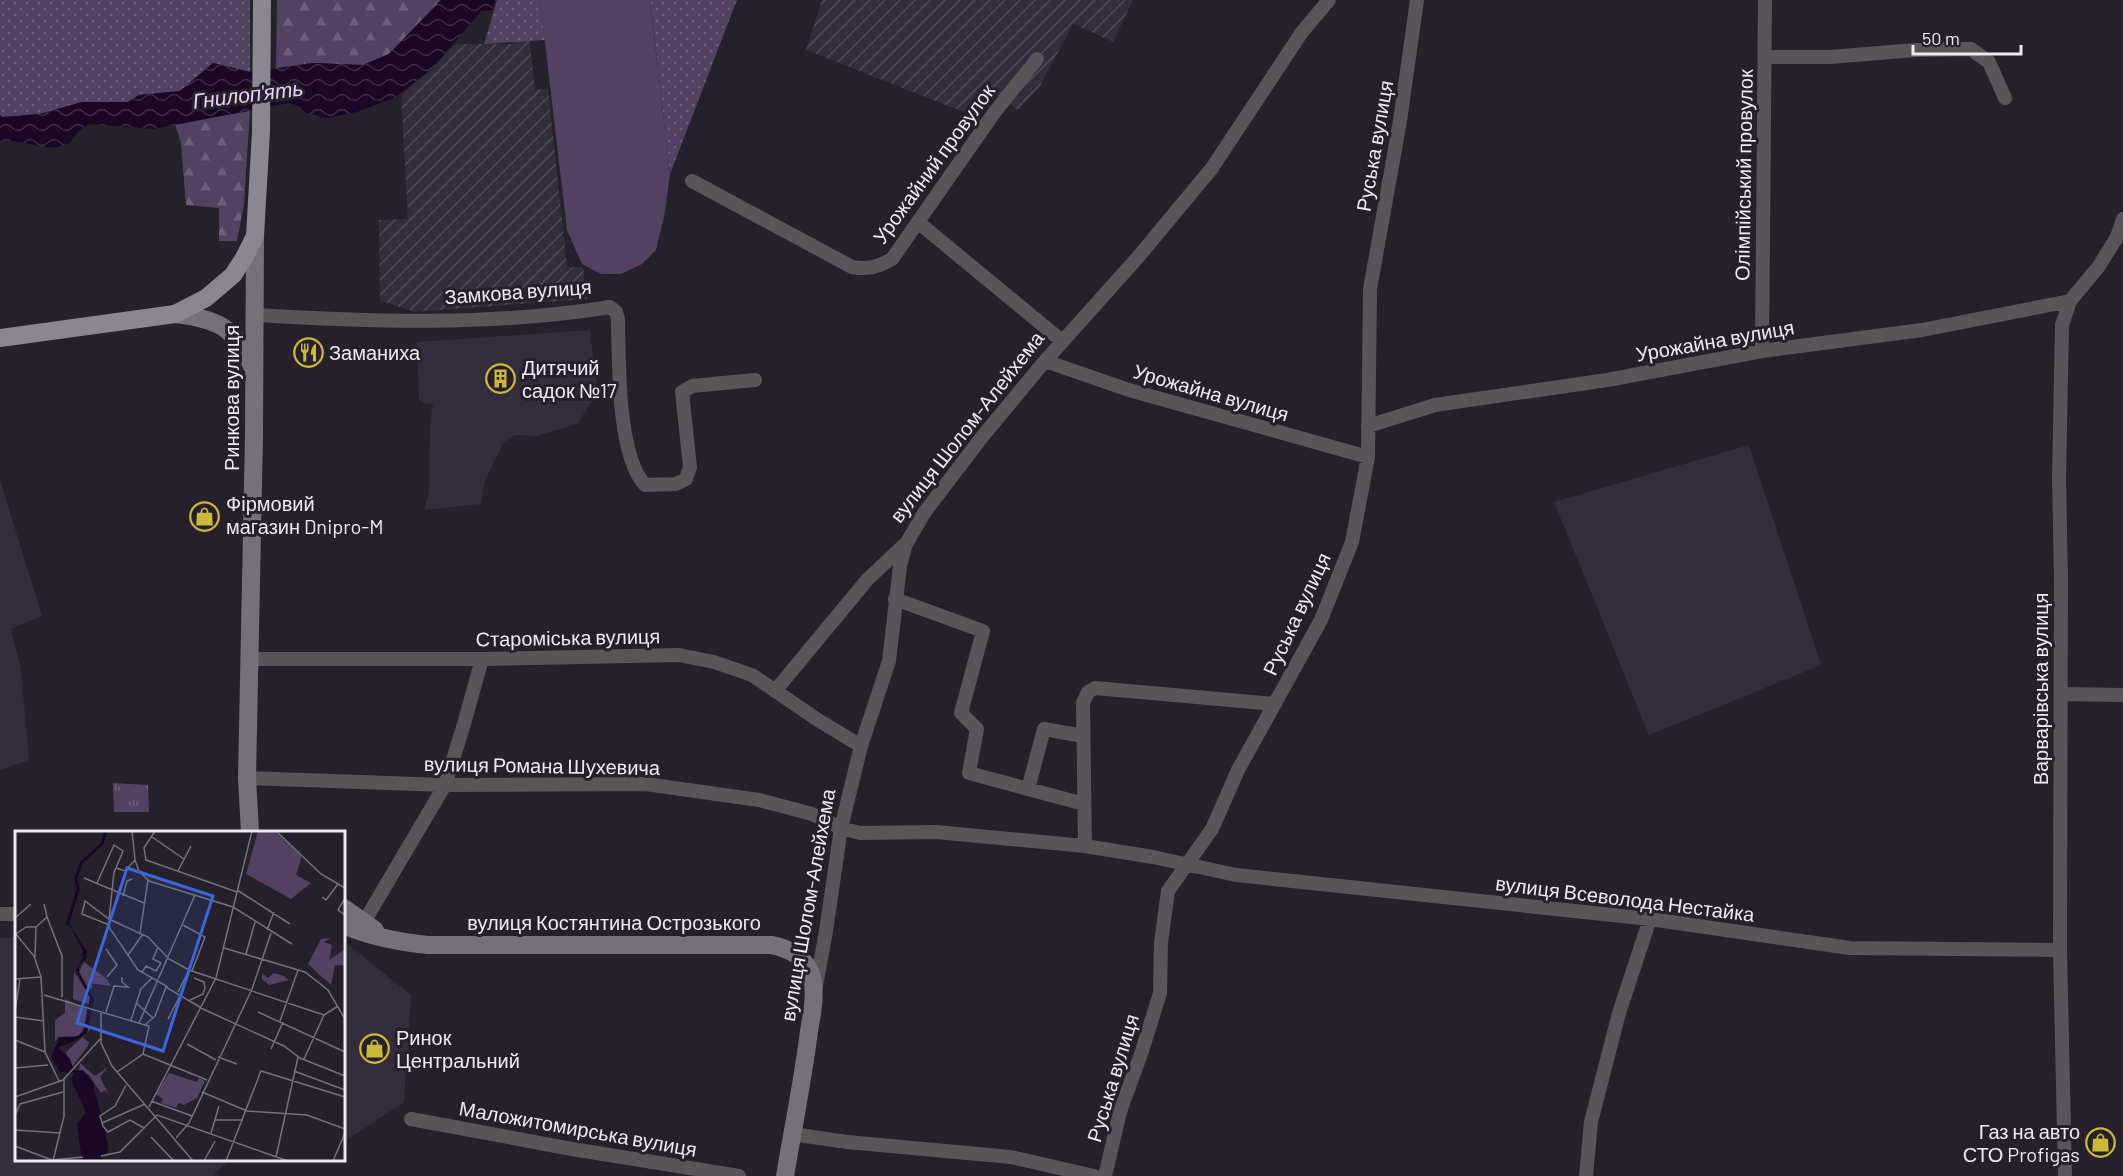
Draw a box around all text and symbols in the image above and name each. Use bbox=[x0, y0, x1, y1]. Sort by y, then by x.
scale bar bbox=[1913, 18, 2021, 56]
text: 50 m bbox=[1922, 27, 1960, 49]
street label: Олімпійський провулок bbox=[1729, 69, 1757, 281]
water label: Гнилоп'ять bbox=[191, 74, 305, 113]
street label: Руська вулиця bbox=[1351, 78, 1397, 213]
street label: Урожайний провулок bbox=[867, 79, 999, 248]
street label: Замкова вулиця bbox=[444, 274, 592, 308]
street label: Урожайна вулиця bbox=[1634, 314, 1796, 366]
street label: Ринкова вулиця bbox=[219, 325, 243, 471]
street label: вулиця Шолом-Алейхема bbox=[884, 325, 1049, 527]
restaurant icon: Заманиха bbox=[292, 337, 324, 369]
place label: Заманиха bbox=[329, 340, 421, 364]
place label: Дитячий садок №17 bbox=[522, 355, 617, 402]
street label: Урожайна вулиця bbox=[1131, 358, 1292, 426]
building icon: Дитячий садок №17 bbox=[485, 363, 517, 395]
place label: Фірмовий магазин Dnipro-M bbox=[226, 491, 384, 538]
shop icon: Фірмовий магазин Dnipro-M bbox=[189, 500, 221, 532]
street label: Руська вулиця bbox=[1257, 548, 1335, 679]
street label: Варварівська вулиця bbox=[2028, 593, 2052, 785]
street label: Староміська вулиця bbox=[476, 623, 660, 651]
street label: вулиця Романа Шухевича bbox=[424, 751, 661, 779]
street label: вулиця Шолом-Алейхема bbox=[775, 786, 839, 1023]
inset map bbox=[15, 831, 345, 1161]
street label: вулиця Всеволода Нестайка bbox=[1494, 870, 1757, 926]
street label: вулиця Костянтина Острозького bbox=[467, 910, 761, 934]
street label: Руська вулиця bbox=[1081, 1011, 1143, 1145]
place label: Ринок Центральний bbox=[396, 1025, 520, 1072]
shop icon: Ринок Центральний bbox=[359, 1033, 391, 1065]
street label: Маложитомирська вулиця bbox=[457, 1095, 699, 1161]
place label: Газ на авто СТО Profigas bbox=[1963, 1119, 2080, 1166]
shop icon: Газ на авто СТО Profigas bbox=[2085, 1127, 2117, 1159]

